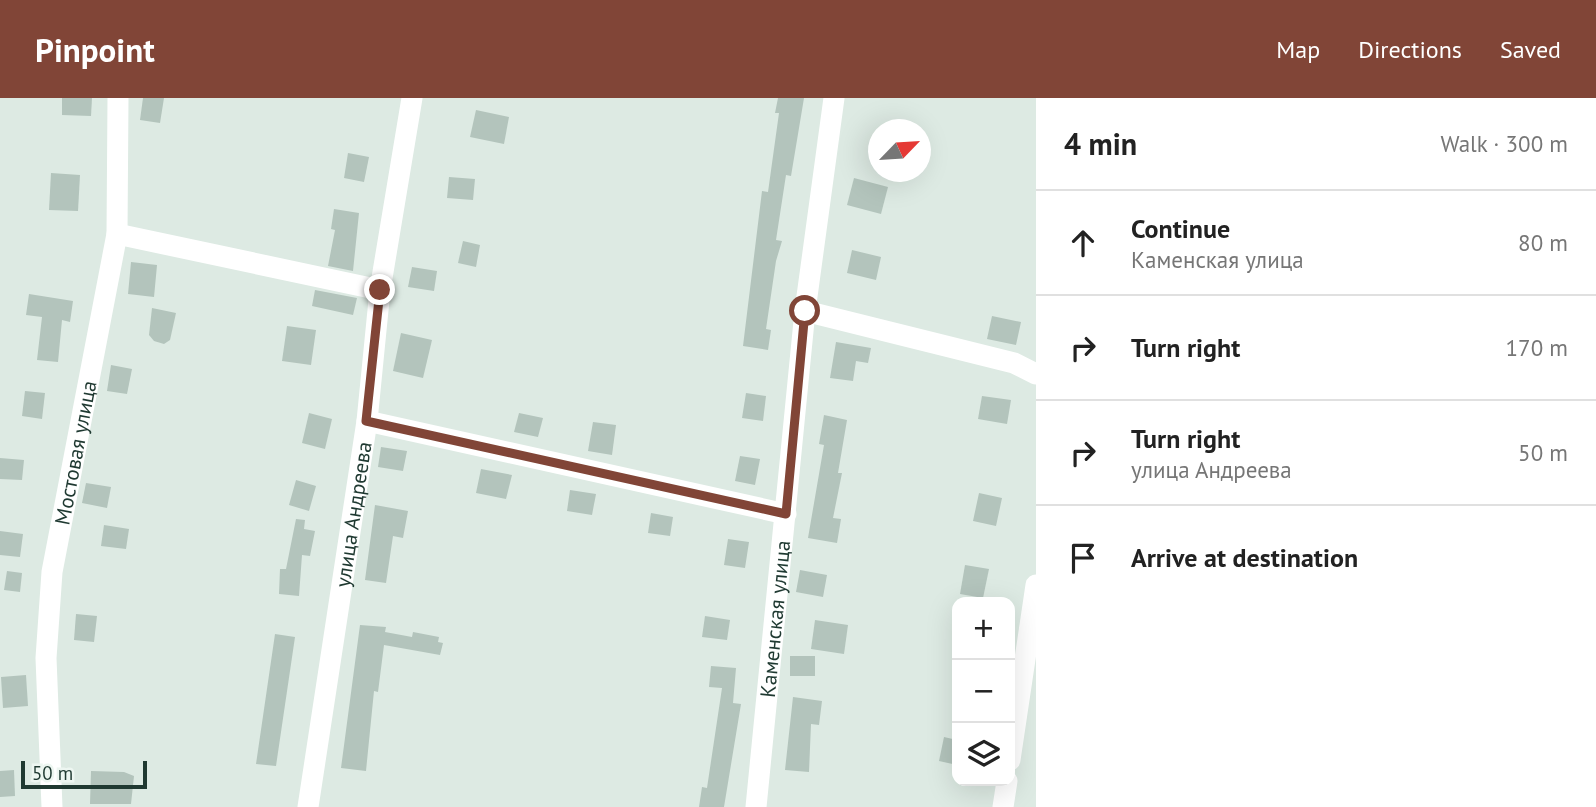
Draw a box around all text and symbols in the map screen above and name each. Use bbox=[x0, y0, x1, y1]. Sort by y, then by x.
text: Pinpoint bbox=[35, 28, 155, 71]
text: Map bbox=[1276, 34, 1320, 65]
text: Directions bbox=[1358, 34, 1462, 65]
text: Saved bbox=[1500, 34, 1561, 65]
north arrow bbox=[868, 119, 931, 182]
text: 4 min bbox=[1064, 124, 1137, 163]
text: Walk · 300 m bbox=[1441, 129, 1568, 158]
text: Continue bbox=[1131, 212, 1230, 245]
icon: ahead bbox=[1064, 224, 1102, 262]
text: 80 m bbox=[1518, 228, 1568, 257]
text: Каменская улица bbox=[1131, 245, 1304, 274]
route end bbox=[364, 274, 395, 305]
route start bbox=[789, 295, 820, 326]
icon: right bbox=[1064, 329, 1102, 367]
text: Turn right bbox=[1131, 331, 1240, 364]
text: 170 m bbox=[1506, 333, 1568, 362]
street label: Мостовая улица bbox=[48, 378, 102, 527]
text: Turn right bbox=[1131, 422, 1240, 455]
icon: right bbox=[1064, 434, 1102, 472]
text: 50 m bbox=[1518, 438, 1568, 467]
street label: улица Андреева bbox=[328, 440, 377, 589]
text: улица Андреева bbox=[1131, 455, 1292, 484]
street label: Каменская улица bbox=[753, 539, 796, 699]
icon: arrive bbox=[1064, 539, 1102, 577]
text: Arrive at destination bbox=[1131, 541, 1358, 574]
map controls bbox=[952, 597, 1015, 786]
button: + bbox=[952, 597, 1015, 660]
button: − bbox=[952, 660, 1015, 723]
button: layers bbox=[952, 723, 1015, 786]
scale bar bbox=[21, 758, 147, 790]
text: 50 m bbox=[32, 761, 73, 785]

